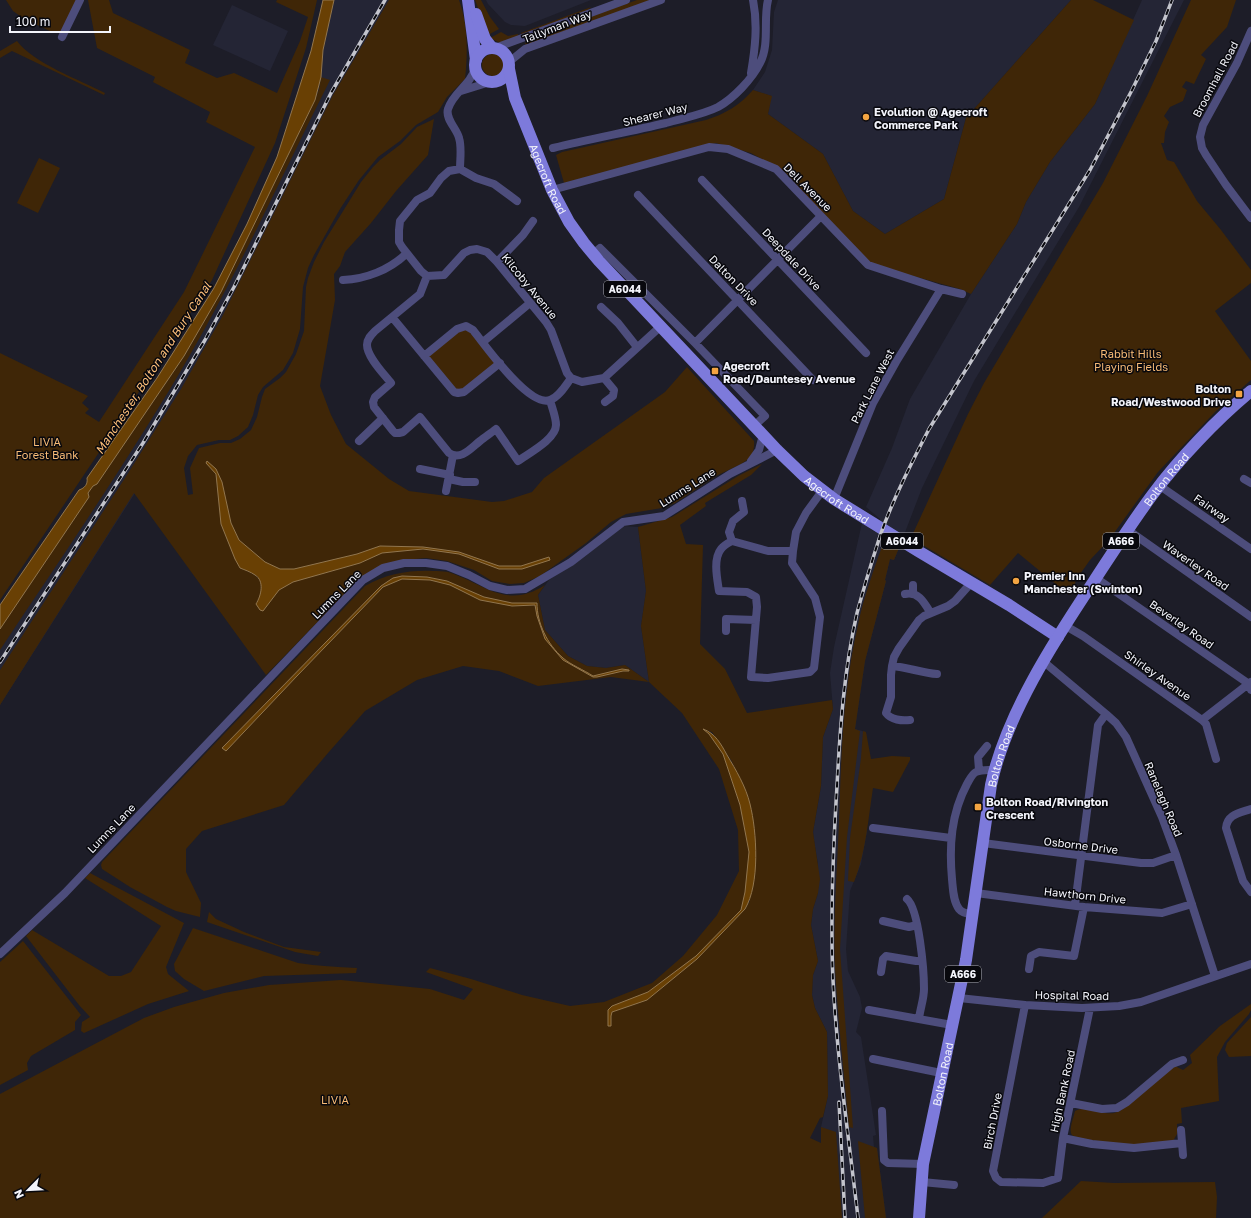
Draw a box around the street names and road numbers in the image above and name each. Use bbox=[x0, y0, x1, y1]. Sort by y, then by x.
street label: Tallyman Way bbox=[521, 7, 593, 45]
street label: Broomhall Road bbox=[1189, 39, 1241, 119]
street label: Shearer Way bbox=[621, 100, 689, 128]
street label: Agecroft Road bbox=[528, 142, 570, 216]
street label: Dell Avenue bbox=[781, 160, 835, 214]
street label: Deepdale Drive bbox=[760, 225, 824, 293]
street label: Kilcoby Avenue bbox=[500, 251, 560, 321]
street label: Dalton Drive bbox=[707, 252, 761, 308]
road number: A6044 bbox=[604, 281, 646, 297]
street label: Park Lane West bbox=[848, 347, 896, 425]
street label: Bolton Road bbox=[1140, 450, 1191, 508]
street label: Lumns Lane bbox=[657, 465, 717, 509]
street label: Agecroft Road bbox=[802, 473, 872, 526]
street label: Fairway bbox=[1192, 491, 1232, 525]
road number: A6044 bbox=[881, 533, 923, 549]
road number: A666 bbox=[1103, 533, 1139, 549]
street label: Waverley Road bbox=[1160, 537, 1232, 593]
street label: Lumns Lane bbox=[309, 567, 363, 621]
street label: Beverley Road bbox=[1147, 597, 1217, 651]
street label: Shirley Avenue bbox=[1122, 647, 1194, 703]
street label: Bolton Road bbox=[984, 723, 1017, 788]
street label: Ranelagh Road bbox=[1142, 760, 1186, 838]
street label: Lumns Lane bbox=[84, 801, 138, 855]
street label: Osborne Drive bbox=[1043, 834, 1119, 856]
street label: Hawthorn Drive bbox=[1043, 884, 1127, 906]
road number: A666 bbox=[945, 966, 981, 982]
street label: Hospital Road bbox=[1035, 988, 1109, 1002]
street label: Bolton Road bbox=[929, 1041, 955, 1107]
street label: High Bank Road bbox=[1047, 1049, 1077, 1133]
street label: Birch Drive bbox=[980, 1092, 1004, 1150]

